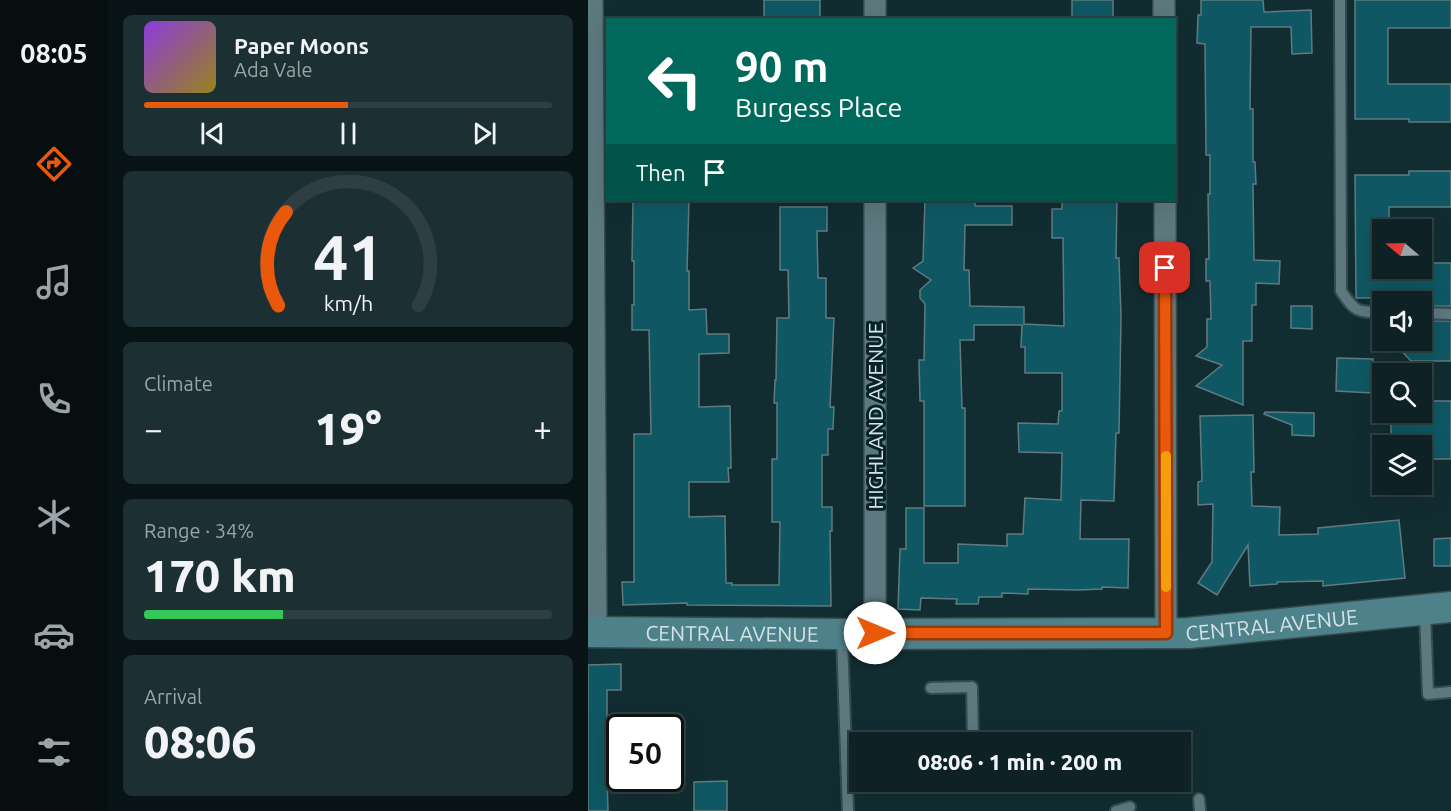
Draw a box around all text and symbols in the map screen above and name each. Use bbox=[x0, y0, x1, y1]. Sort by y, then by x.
text: Paper Moons bbox=[234, 33, 369, 58]
text: 08:05 bbox=[20, 38, 88, 68]
icon: left bbox=[636, 42, 714, 120]
text: 90 m bbox=[735, 43, 829, 90]
text: Ada Vale bbox=[234, 58, 312, 81]
text: Burgess Place bbox=[735, 92, 902, 122]
icon: previous bbox=[196, 117, 229, 150]
icon: pause bbox=[332, 117, 365, 150]
icon: next bbox=[468, 117, 501, 150]
icon: directions bbox=[33, 143, 75, 185]
icon: arrive bbox=[698, 156, 731, 189]
text: Then bbox=[636, 160, 686, 185]
north arrow bbox=[1372, 219, 1432, 279]
map controls bbox=[1372, 219, 1432, 495]
text: 41 bbox=[313, 222, 383, 292]
pin bbox=[1139, 242, 1190, 293]
icon: arrive bbox=[1148, 251, 1181, 284]
icon: music bbox=[33, 261, 75, 303]
button: sound bbox=[1372, 291, 1432, 351]
text: km/h bbox=[323, 292, 373, 316]
street label: HIGHLAND AVENUE bbox=[863, 323, 887, 509]
button: search bbox=[1372, 363, 1432, 423]
text: Climate bbox=[144, 372, 213, 395]
icon: phone bbox=[33, 378, 75, 420]
text: 19° bbox=[314, 403, 382, 454]
text: − bbox=[144, 410, 163, 447]
text: + bbox=[533, 410, 552, 447]
button: layers bbox=[1372, 435, 1432, 495]
icon: climate bbox=[33, 496, 75, 538]
text: Range · 34% bbox=[144, 519, 254, 542]
text: 170 km bbox=[144, 550, 296, 601]
position arrow bbox=[843, 601, 907, 665]
street label: CENTRAL AVENUE bbox=[1184, 604, 1359, 645]
icon: car bbox=[33, 614, 75, 656]
street label: CENTRAL AVENUE bbox=[645, 620, 819, 646]
text: Arrival bbox=[144, 685, 202, 708]
speed limit sign: 50 bbox=[606, 714, 684, 792]
text: 08:06 bbox=[144, 716, 257, 767]
icon: filters bbox=[33, 731, 75, 773]
text: 08:06 · 1 min · 200 m bbox=[918, 749, 1122, 774]

